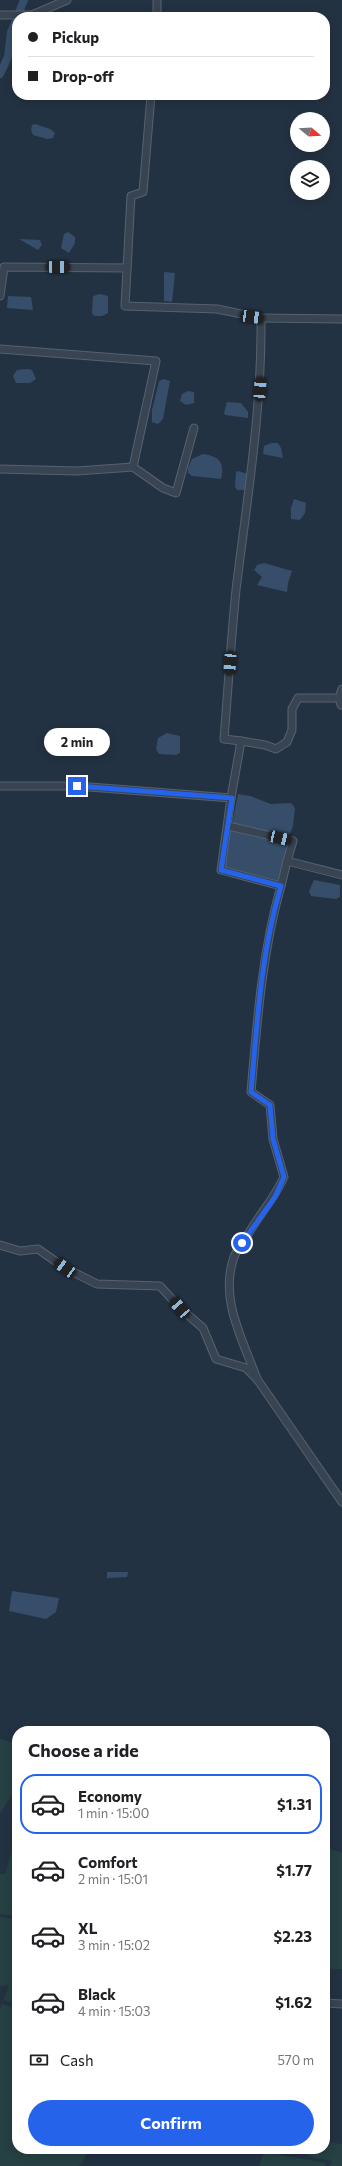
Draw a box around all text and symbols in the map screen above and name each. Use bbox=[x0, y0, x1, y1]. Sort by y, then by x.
text: Pickup bbox=[52, 28, 99, 46]
text: Drop-off bbox=[52, 67, 114, 85]
north arrow bbox=[290, 112, 330, 152]
map controls bbox=[290, 112, 330, 200]
button: layers bbox=[290, 160, 330, 200]
car bbox=[46, 261, 70, 273]
car bbox=[239, 309, 265, 325]
car bbox=[253, 377, 267, 401]
car bbox=[223, 651, 237, 675]
callout: 2 min bbox=[44, 728, 110, 756]
text: 2 min bbox=[61, 734, 93, 750]
route end bbox=[68, 777, 86, 795]
car bbox=[267, 829, 293, 847]
route start bbox=[233, 1234, 251, 1252]
car bbox=[52, 1256, 78, 1280]
car bbox=[168, 1295, 192, 1321]
text: Choose a ride bbox=[28, 1739, 139, 1761]
icon: car bbox=[30, 1786, 66, 1822]
text: Economy bbox=[78, 1787, 142, 1805]
text: $1.31 bbox=[277, 1795, 312, 1813]
text: 1 min · 15:00 bbox=[78, 1805, 149, 1821]
icon: car bbox=[30, 1852, 66, 1888]
text: Comfort bbox=[78, 1853, 138, 1871]
text: $1.77 bbox=[276, 1861, 312, 1879]
text: 2 min · 15:01 bbox=[78, 1871, 148, 1887]
icon: car bbox=[30, 1918, 66, 1954]
text: XL bbox=[78, 1919, 97, 1937]
text: $2.23 bbox=[274, 1927, 312, 1945]
text: 3 min · 15:02 bbox=[78, 1937, 150, 1953]
icon: car bbox=[30, 1984, 66, 2020]
text: Black bbox=[78, 1985, 116, 2003]
text: $1.62 bbox=[275, 1993, 312, 2011]
text: 4 min · 15:03 bbox=[78, 2003, 150, 2019]
icon: cash bbox=[28, 2049, 50, 2071]
text: Cash bbox=[60, 2051, 94, 2069]
text: 570 m bbox=[277, 2052, 314, 2068]
button: Confirm bbox=[28, 2100, 314, 2146]

